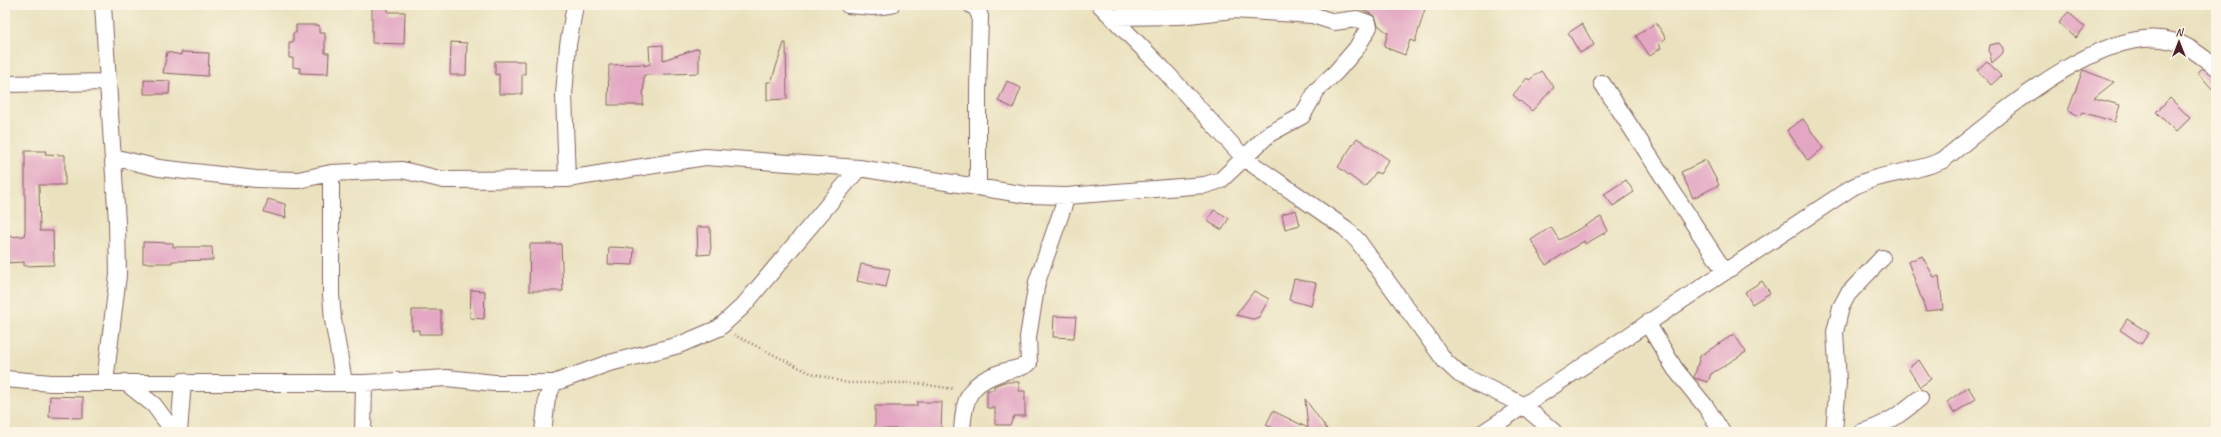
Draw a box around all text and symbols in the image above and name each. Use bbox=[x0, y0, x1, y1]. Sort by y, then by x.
north arrow bbox=[2159, 22, 2199, 62]
text: N bbox=[2176, 25, 2185, 39]

